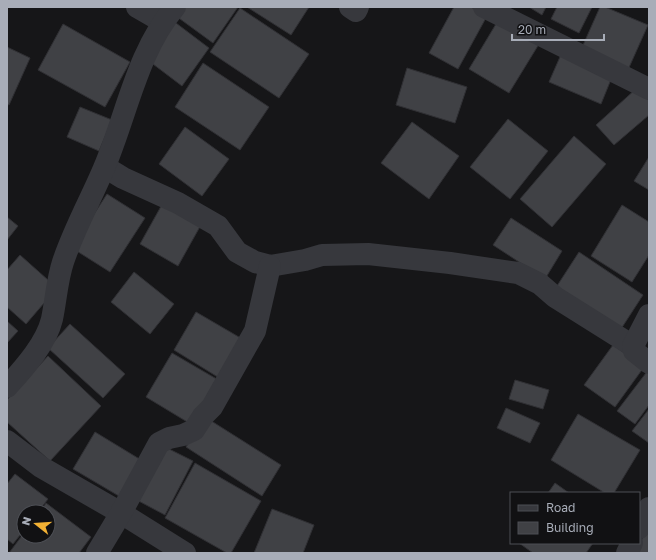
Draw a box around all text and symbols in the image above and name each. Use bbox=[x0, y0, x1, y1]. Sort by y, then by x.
scale bar bbox=[512, 16, 604, 42]
text: 20 m bbox=[518, 22, 546, 37]
legend bbox=[510, 492, 640, 544]
text: Road bbox=[546, 500, 575, 515]
north arrow bbox=[16, 504, 56, 544]
text: N bbox=[19, 515, 33, 527]
text: Building bbox=[546, 520, 594, 535]

